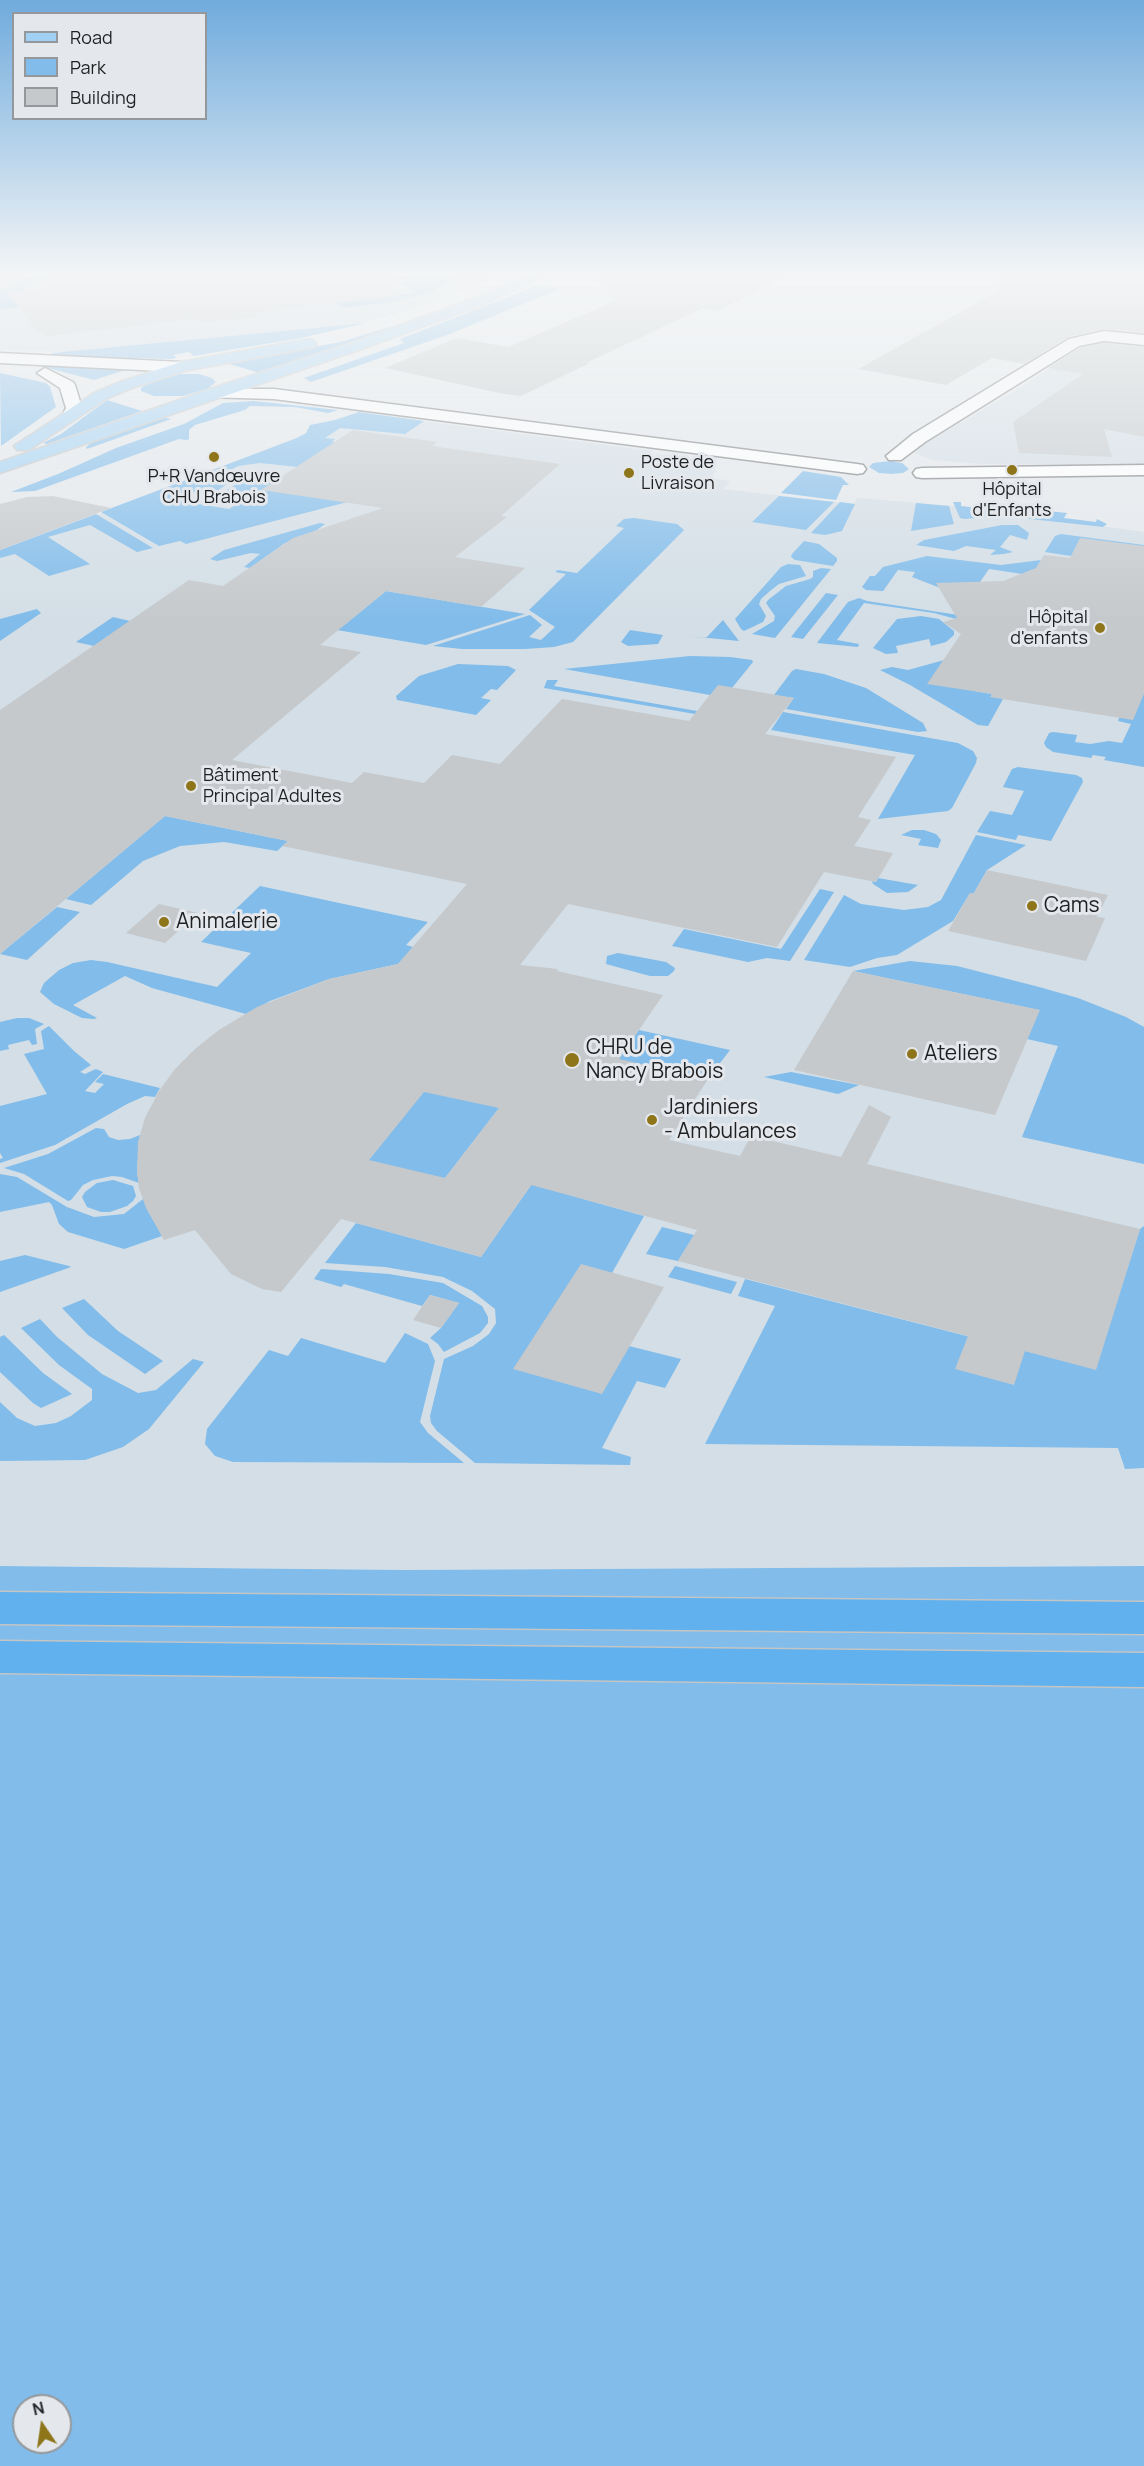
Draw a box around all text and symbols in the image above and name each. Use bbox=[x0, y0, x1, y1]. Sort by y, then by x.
legend bbox=[12, 12, 207, 120]
text: Road bbox=[70, 25, 113, 49]
text: Park bbox=[70, 55, 106, 79]
text: Building bbox=[70, 85, 136, 109]
marker: P+R Vandœuvre CHU Brabois bbox=[207, 450, 221, 464]
place label: Poste de Livraison bbox=[641, 452, 715, 494]
marker: Hôpital d'Enfants bbox=[1005, 463, 1019, 477]
place label: P+R Vandœuvre CHU Brabois bbox=[148, 466, 280, 508]
marker: Poste de Livraison bbox=[622, 466, 636, 480]
place label: Hôpital d'Enfants bbox=[973, 479, 1051, 522]
place label: Hôpital d'enfants bbox=[1010, 607, 1088, 650]
marker: Hôpital d'enfants bbox=[1093, 621, 1107, 635]
place label: Bâtiment Principal Adultes bbox=[203, 765, 341, 808]
marker: Bâtiment Principal Adultes bbox=[184, 779, 198, 793]
place label: Cams bbox=[1044, 893, 1100, 919]
marker: Cams bbox=[1025, 899, 1039, 913]
place label: Animalerie bbox=[176, 909, 278, 935]
marker: Animalerie bbox=[157, 915, 171, 929]
place label: CHRU de Nancy Brabois bbox=[586, 1035, 723, 1085]
place label: Ateliers bbox=[924, 1041, 997, 1067]
marker: Ateliers bbox=[905, 1047, 919, 1061]
marker: CHRU de Nancy Brabois bbox=[563, 1051, 581, 1069]
place label: Jardiniers - Ambulances bbox=[664, 1095, 797, 1145]
marker: Jardiniers - Ambulances bbox=[645, 1113, 659, 1127]
north arrow bbox=[12, 2394, 72, 2454]
text: N bbox=[30, 2396, 46, 2420]

